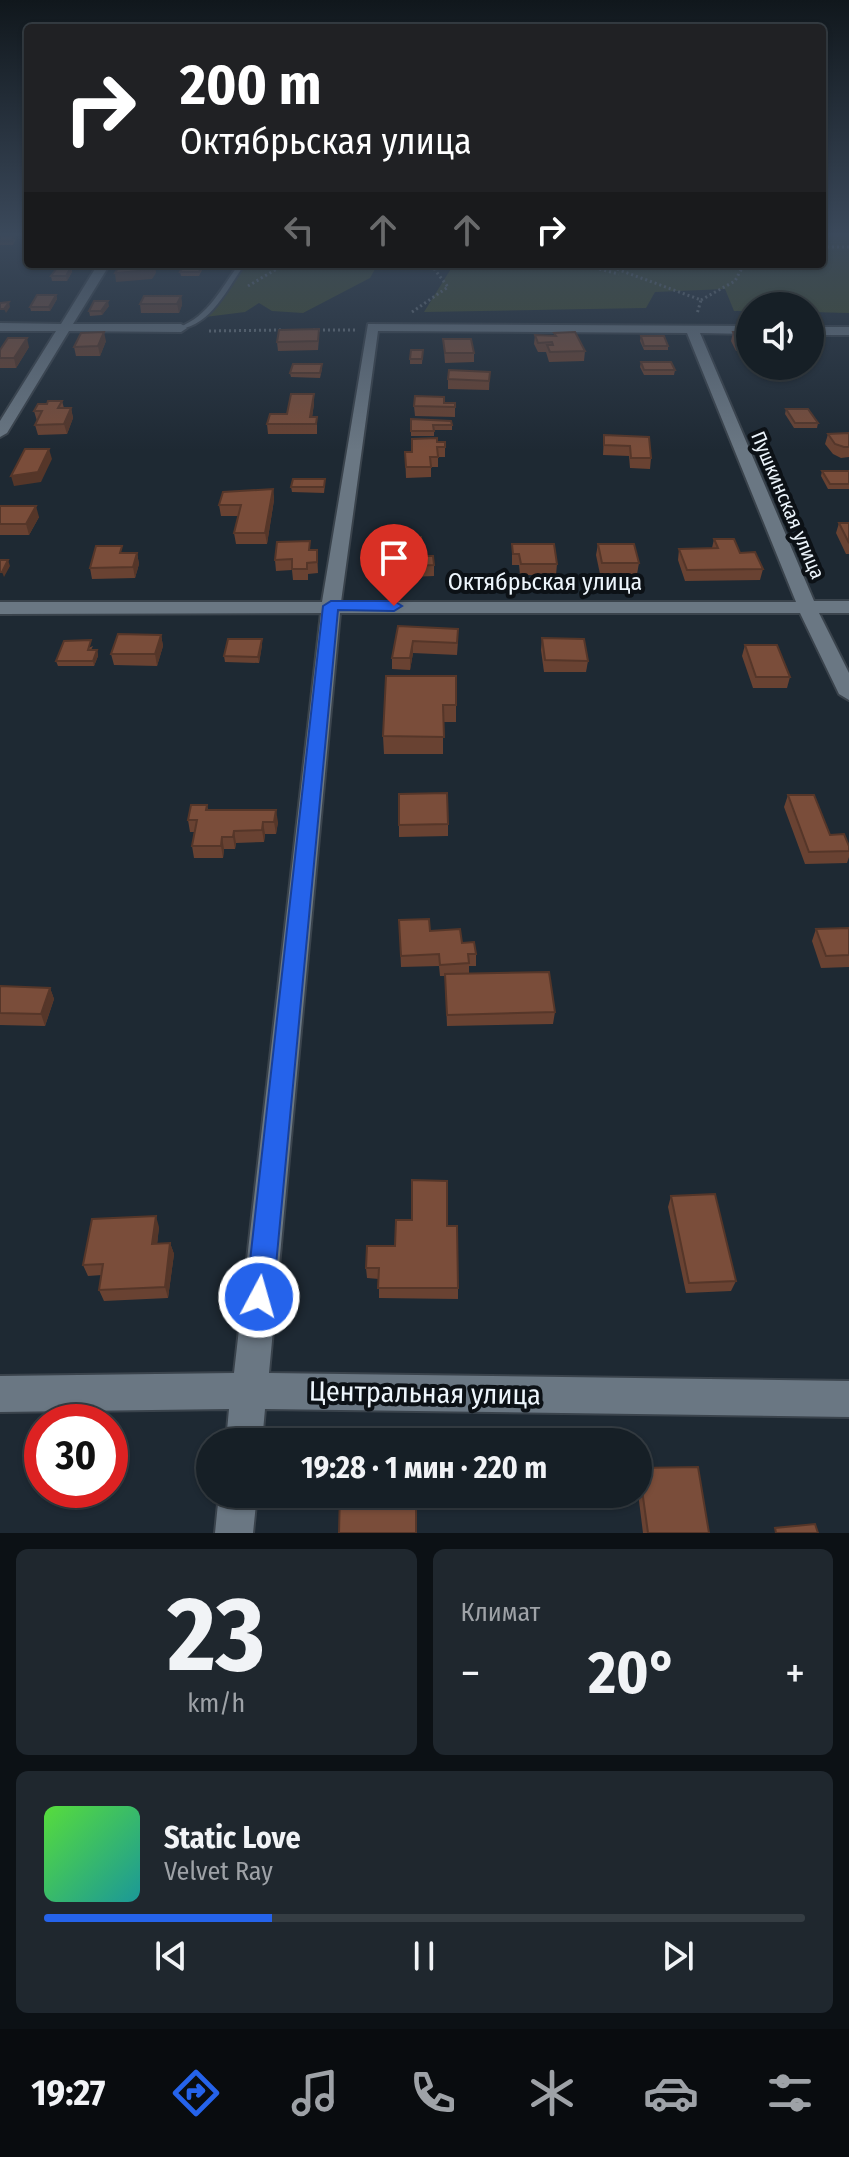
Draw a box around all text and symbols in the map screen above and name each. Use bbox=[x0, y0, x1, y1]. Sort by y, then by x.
text: 200 m bbox=[180, 52, 321, 119]
icon: right bbox=[48, 56, 152, 160]
text: Октябрьская улица bbox=[180, 120, 472, 164]
icon: left bbox=[277, 208, 321, 252]
icon: ahead bbox=[361, 208, 405, 252]
icon: ahead bbox=[445, 208, 489, 252]
icon: right bbox=[529, 208, 573, 252]
map controls bbox=[736, 292, 824, 380]
button: sound bbox=[736, 292, 824, 380]
street label: Пушкинская улица bbox=[746, 427, 830, 583]
pin bbox=[360, 524, 428, 606]
icon: arrive bbox=[372, 536, 416, 580]
street label: Октябрьская улица bbox=[448, 568, 642, 596]
position arrow bbox=[217, 1255, 301, 1339]
street label: Центральная улица bbox=[309, 1374, 541, 1412]
speed limit sign: 30 bbox=[24, 1404, 128, 1508]
text: 19:28 · 1 мин · 220 m bbox=[301, 1450, 547, 1486]
text: 23 bbox=[168, 1573, 265, 1698]
text: Климат bbox=[461, 1597, 540, 1628]
text: 20° bbox=[588, 1637, 677, 1709]
text: − bbox=[461, 1647, 480, 1700]
text: + bbox=[785, 1647, 805, 1700]
text: km/h bbox=[187, 1688, 245, 1719]
text: Static Love bbox=[164, 1820, 301, 1856]
text: Velvet Ray bbox=[164, 1856, 273, 1887]
icon: previous bbox=[149, 1934, 193, 1978]
icon: pause bbox=[402, 1934, 446, 1978]
icon: next bbox=[656, 1934, 700, 1978]
icon: directions bbox=[168, 2065, 224, 2121]
icon: music bbox=[287, 2065, 343, 2121]
icon: phone bbox=[405, 2065, 461, 2121]
icon: climate bbox=[524, 2065, 580, 2121]
icon: car bbox=[643, 2065, 699, 2121]
icon: filters bbox=[762, 2065, 818, 2121]
text: 19:27 bbox=[31, 2071, 105, 2115]

